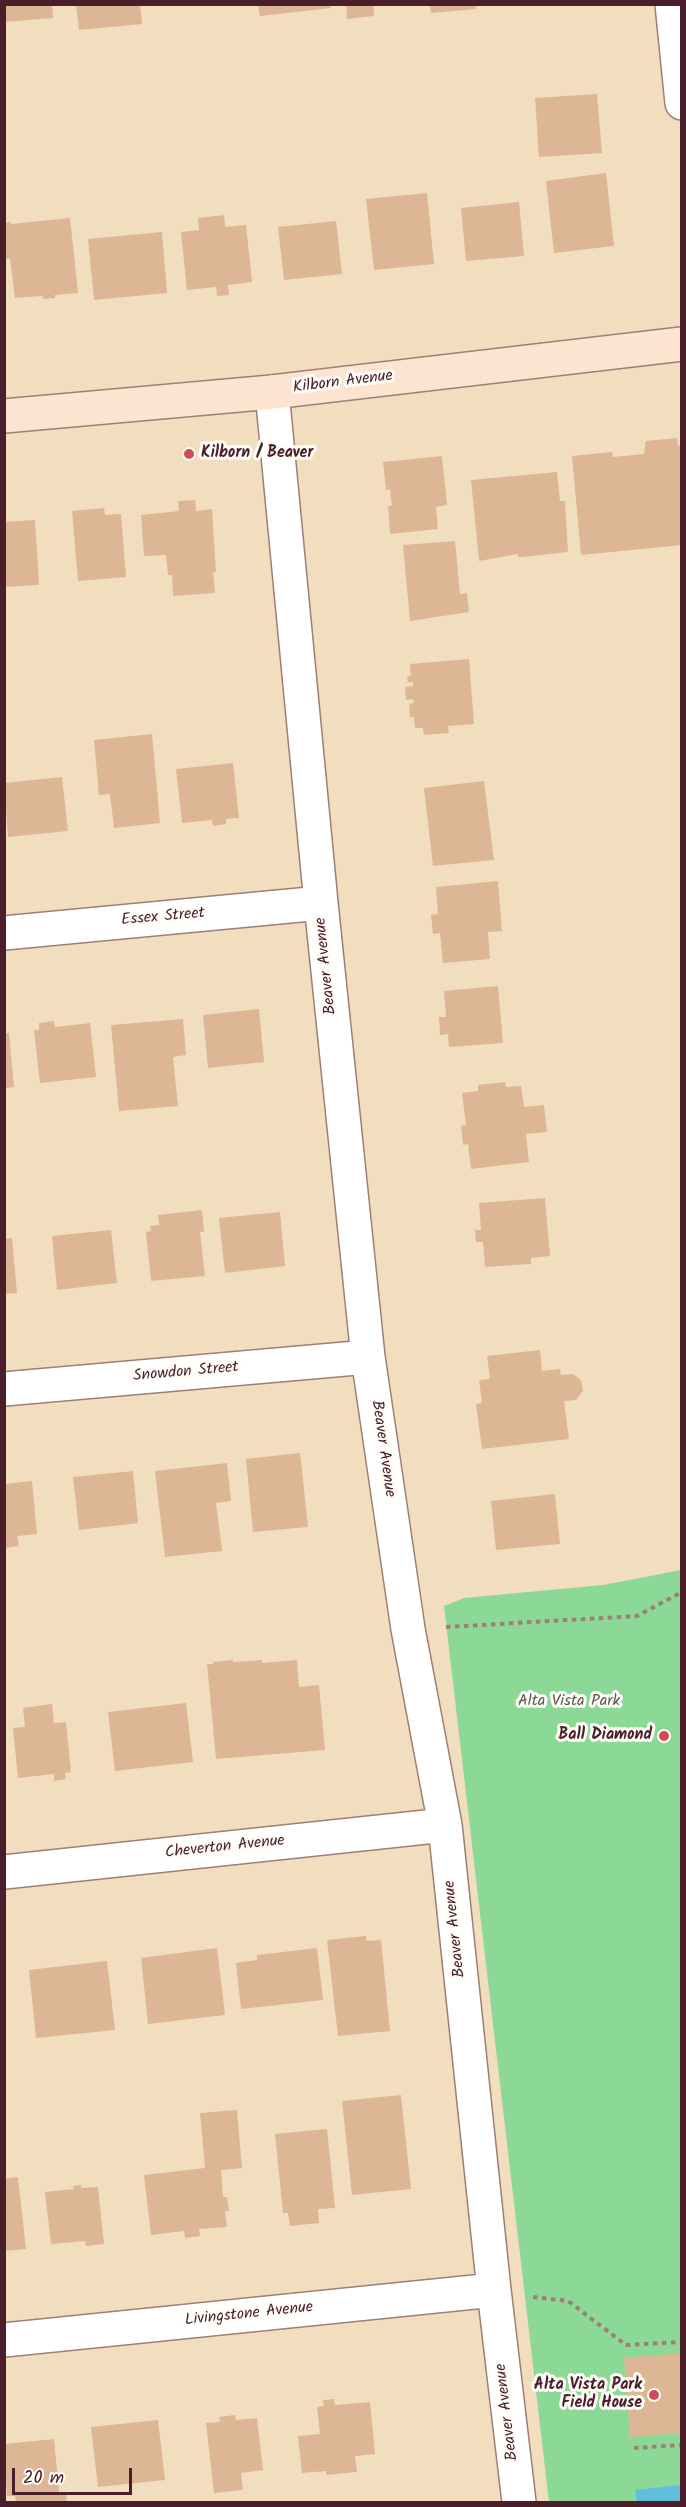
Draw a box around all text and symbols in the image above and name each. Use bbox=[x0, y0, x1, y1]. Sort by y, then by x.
street label: Kilborn Avenue bbox=[292, 367, 394, 399]
place label: Kilborn / Beaver bbox=[201, 444, 313, 464]
marker: Kilborn / Beaver bbox=[182, 447, 196, 461]
street label: Essex Street bbox=[120, 905, 206, 931]
street label: Beaver Avenue bbox=[312, 916, 342, 1016]
street label: Snowdon Street bbox=[132, 1359, 240, 1387]
street label: Beaver Avenue bbox=[366, 1399, 398, 1499]
park label: Alta Vista Park bbox=[518, 1692, 620, 1712]
place label: Ball Diamond bbox=[558, 1726, 652, 1746]
marker: Ball Diamond bbox=[657, 1729, 671, 1743]
street label: Cheverton Avenue bbox=[164, 1832, 286, 1864]
street label: Beaver Avenue bbox=[441, 1879, 471, 1979]
street label: Livingstone Avenue bbox=[184, 2299, 314, 2331]
street label: Beaver Avenue bbox=[493, 2362, 523, 2462]
place label: Alta Vista Park Field House bbox=[534, 2376, 642, 2414]
marker: Alta Vista Park Field House bbox=[647, 2388, 661, 2402]
scale bar bbox=[15, 2456, 135, 2494]
text: 20 m bbox=[23, 2464, 64, 2493]

